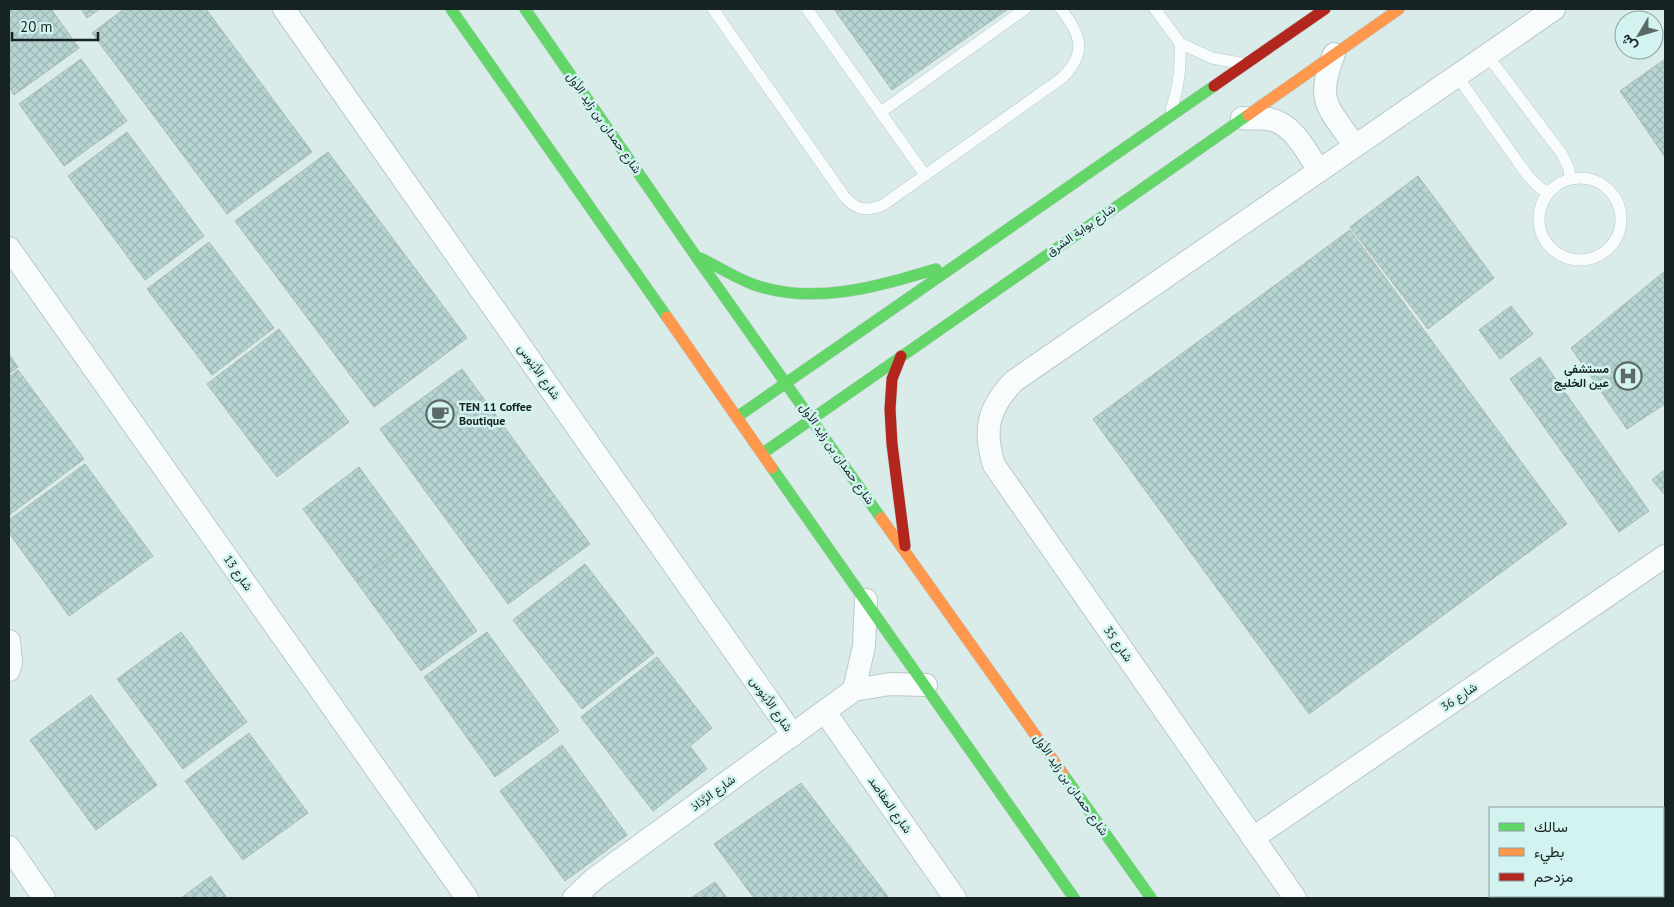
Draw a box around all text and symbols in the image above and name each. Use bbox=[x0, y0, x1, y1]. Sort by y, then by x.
scale bar bbox=[12, 10, 99, 42]
north arrow bbox=[1614, 10, 1664, 60]
text: 20 m bbox=[20, 17, 53, 36]
text: ش bbox=[1616, 31, 1641, 55]
street label: شارع حمدان بن زايد الأول bbox=[562, 69, 645, 177]
street label: شارع بوابة الشرق bbox=[1043, 200, 1119, 261]
street label: شارع الأبْنوس bbox=[513, 341, 564, 403]
place label: مستشفي عين الخليج bbox=[1554, 361, 1609, 391]
hospital icon: مستشفي عين الخليج bbox=[1613, 361, 1643, 391]
cafe icon: TEN 11 Coffee Boutique bbox=[425, 399, 455, 429]
place label: TEN 11 Coffee Boutique bbox=[459, 399, 532, 428]
street label: شارع حمدان بن زايد الأول bbox=[795, 400, 878, 508]
street label: شارع 13 bbox=[219, 552, 256, 595]
street label: شارع 35 bbox=[1099, 623, 1136, 666]
street label: شارع الأبْنوس bbox=[745, 673, 796, 735]
street label: شارع 36 bbox=[1438, 679, 1481, 716]
street label: شارع حمدان بن زايد الأول bbox=[1029, 731, 1112, 839]
street label: شارع الرَّذاذ bbox=[687, 771, 739, 815]
street label: شارع المقاصد bbox=[864, 773, 915, 837]
legend bbox=[1489, 807, 1664, 897]
text: سالك bbox=[1534, 817, 1568, 836]
text: بطيء bbox=[1534, 842, 1564, 865]
text: مزدحم bbox=[1534, 867, 1573, 887]

